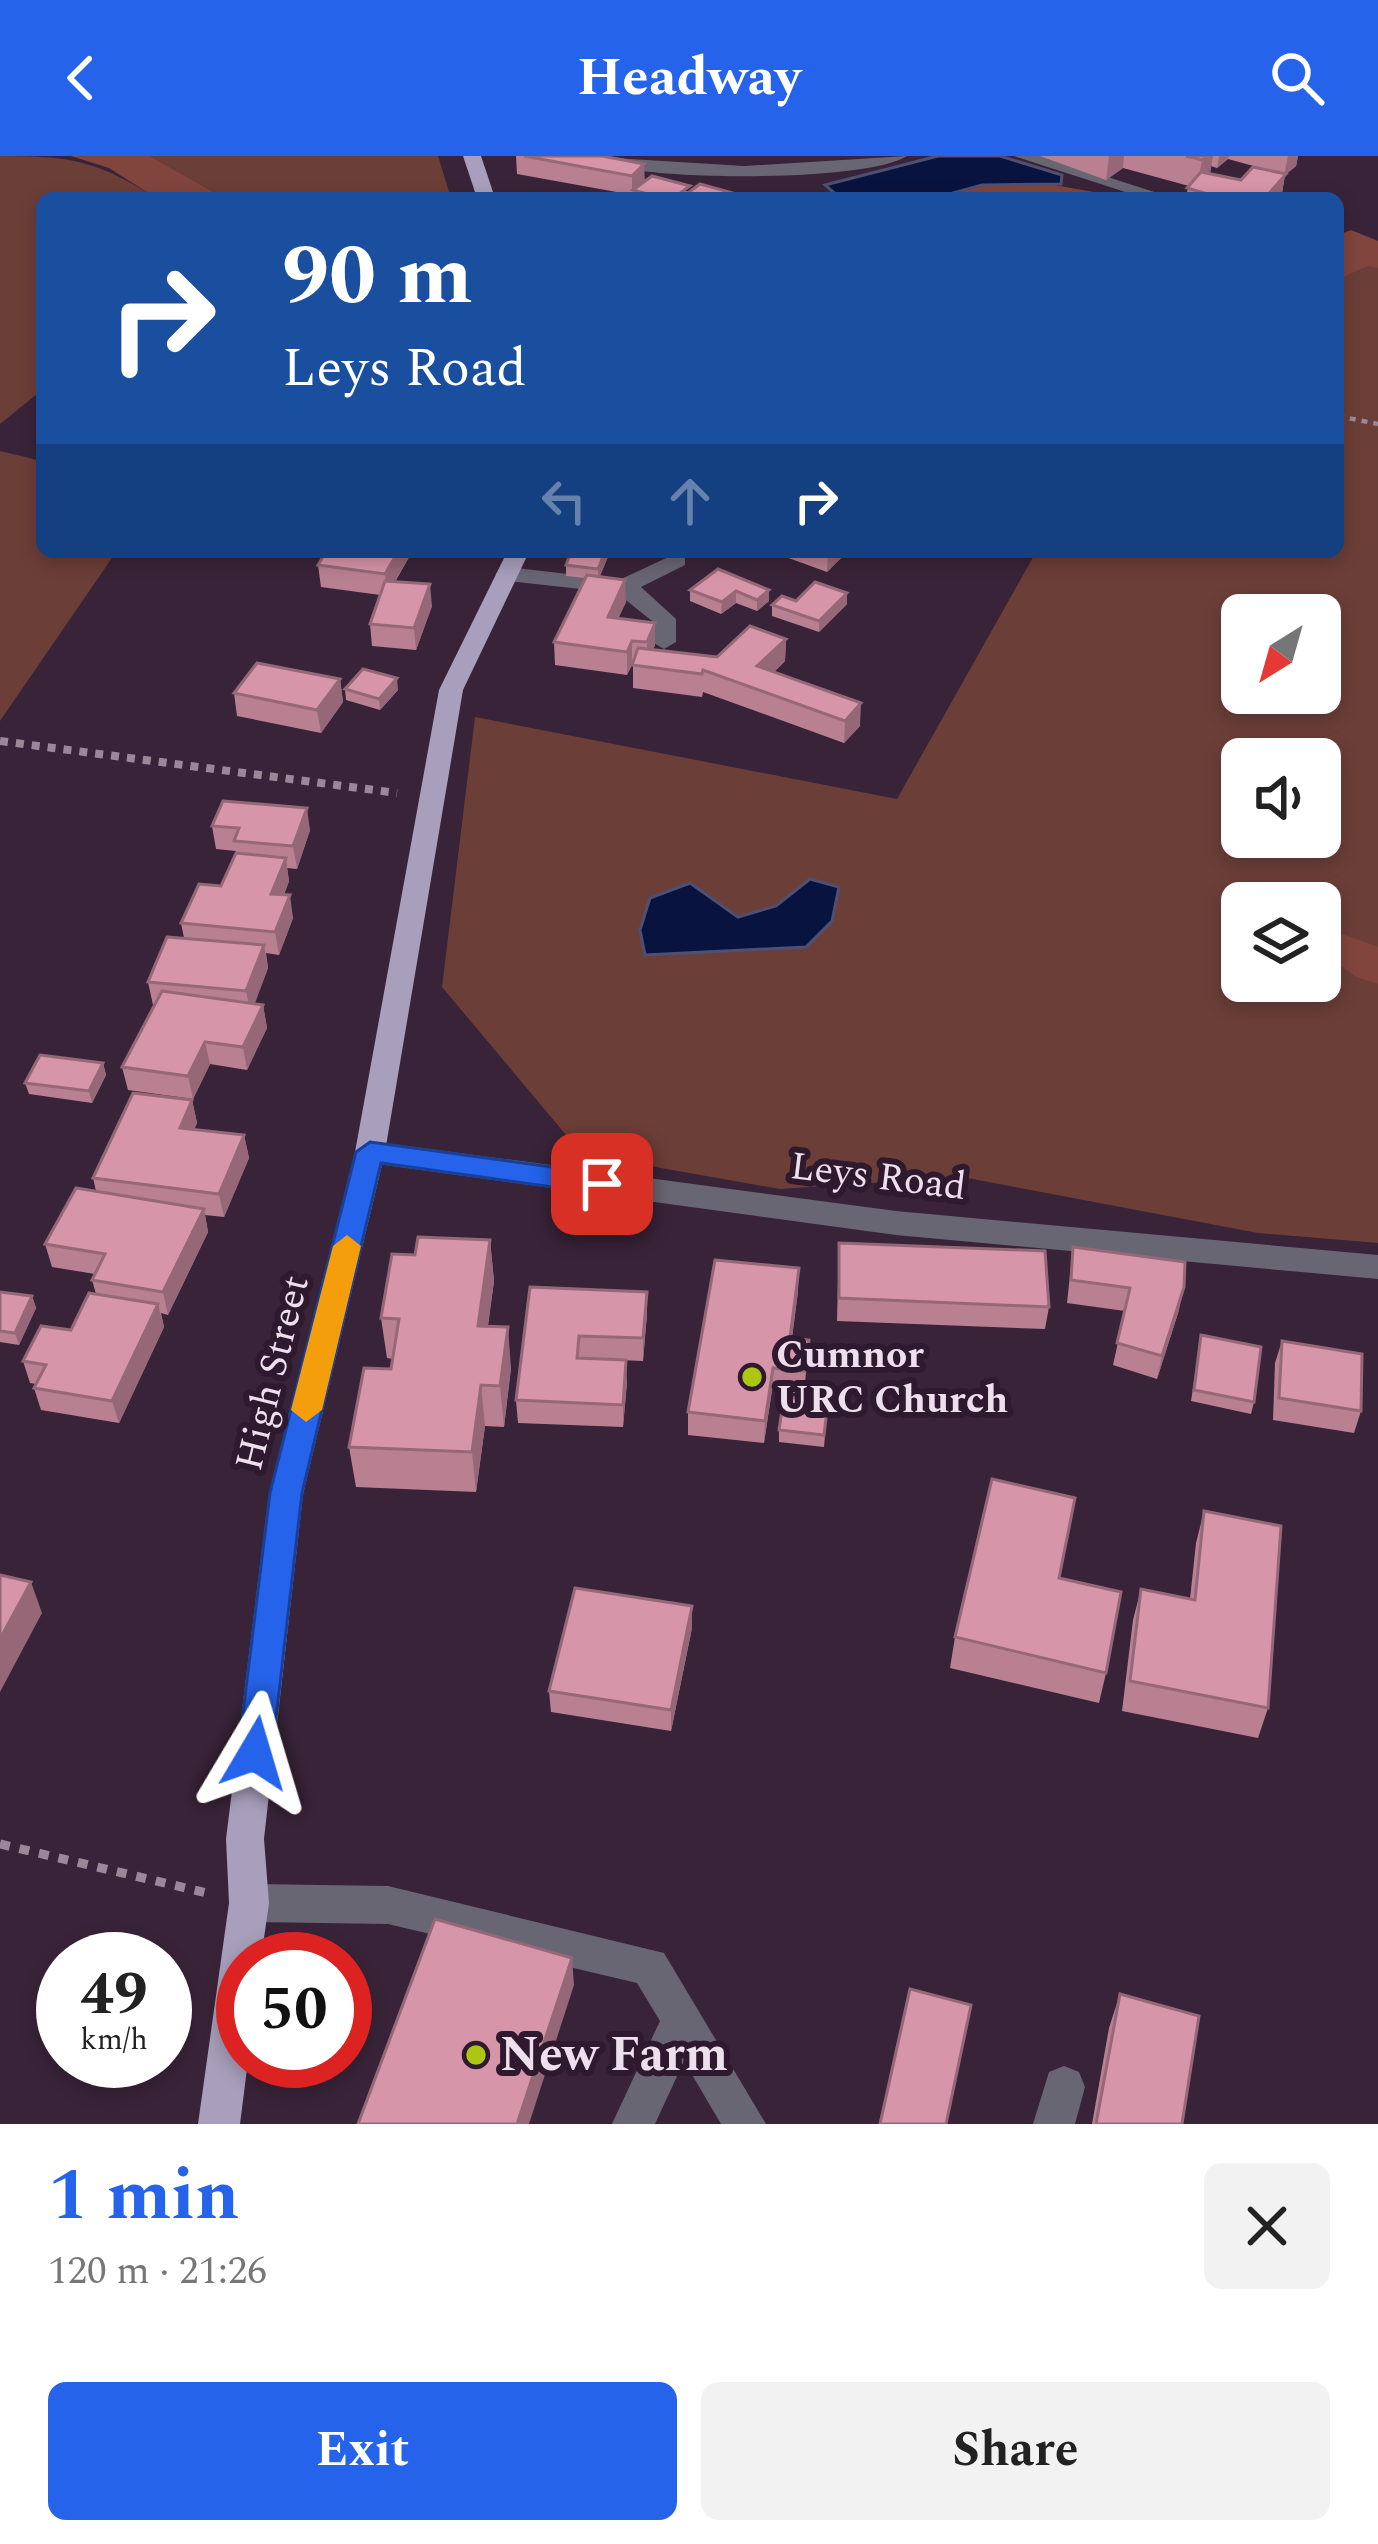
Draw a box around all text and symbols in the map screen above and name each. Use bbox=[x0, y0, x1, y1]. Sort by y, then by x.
text: Headway bbox=[577, 37, 801, 119]
icon: back bbox=[48, 45, 114, 111]
icon: search bbox=[1264, 45, 1330, 111]
text: 90 m bbox=[282, 213, 473, 341]
icon: right bbox=[84, 240, 240, 396]
text: Leys Road bbox=[282, 328, 527, 410]
icon: left bbox=[531, 468, 597, 534]
icon: ahead bbox=[657, 468, 723, 534]
icon: right bbox=[783, 468, 849, 534]
north arrow bbox=[1221, 594, 1341, 714]
map controls bbox=[1221, 594, 1341, 1002]
button: sound bbox=[1221, 738, 1341, 858]
button: layers bbox=[1221, 882, 1341, 1002]
pin bbox=[551, 1133, 653, 1235]
street label: Leys Road bbox=[787, 1137, 969, 1217]
icon: arrive bbox=[569, 1151, 635, 1217]
street label: High Street bbox=[220, 1269, 326, 1477]
place label: Cumnor URC Church bbox=[776, 1326, 1008, 1430]
marker: Cumnor URC Church bbox=[739, 1364, 765, 1390]
position arrow bbox=[192, 1690, 318, 1816]
speed limit sign: 50 bbox=[216, 1932, 372, 2088]
text: 49 bbox=[80, 1949, 148, 2041]
text: km/h bbox=[80, 2017, 148, 2063]
place label: New Farm bbox=[500, 2019, 728, 2092]
marker: New Farm bbox=[463, 2042, 489, 2068]
text: 1 min bbox=[48, 2142, 240, 2251]
button: close bbox=[1204, 2163, 1330, 2289]
text: 120 m · 21:26 bbox=[48, 2242, 267, 2301]
button: Exit bbox=[48, 2382, 677, 2520]
button: Share bbox=[701, 2382, 1330, 2520]

